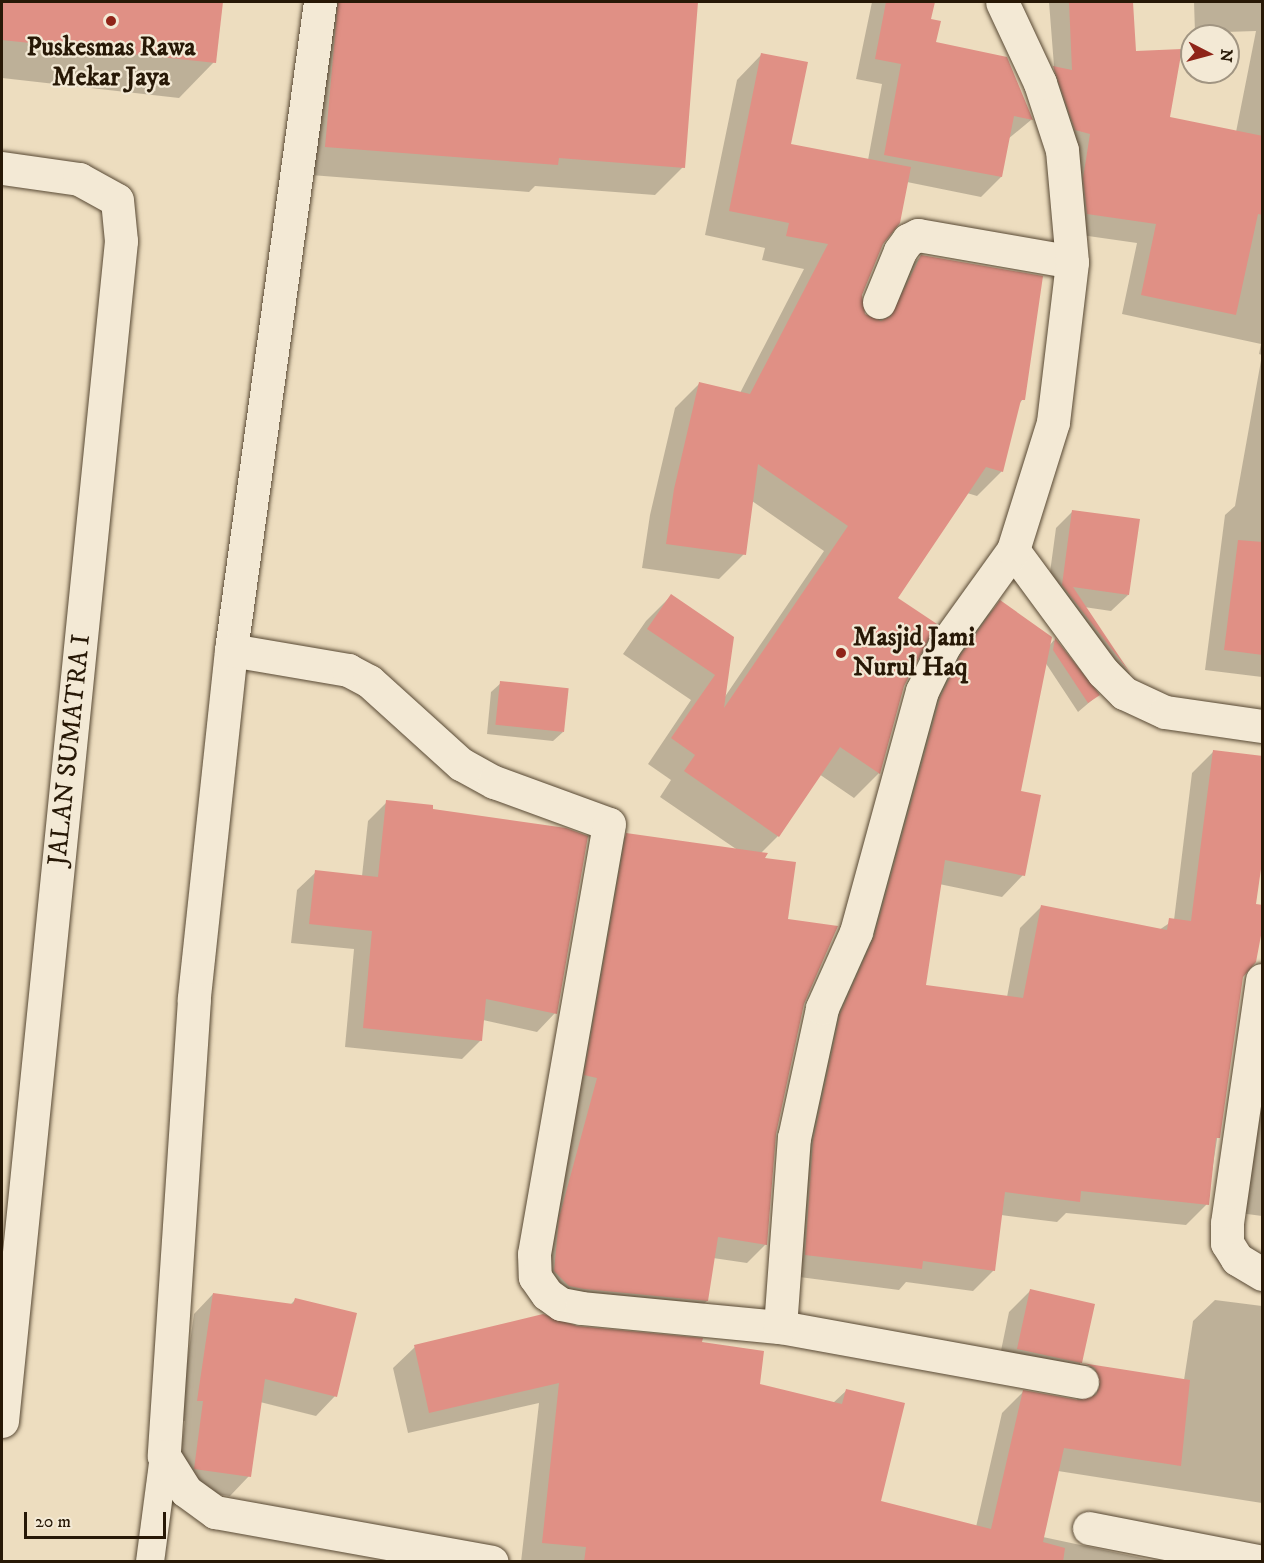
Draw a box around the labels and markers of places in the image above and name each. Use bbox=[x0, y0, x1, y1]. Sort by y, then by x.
marker: Puskesmas Rawa Mekar Jaya bbox=[102, 12, 120, 30]
place label: Puskesmas Rawa Mekar Jaya bbox=[26, 32, 196, 94]
place label: Masjid Jami Nurul Haq bbox=[853, 622, 975, 684]
marker: Masjid Jami Nurul Haq bbox=[834, 646, 848, 660]

